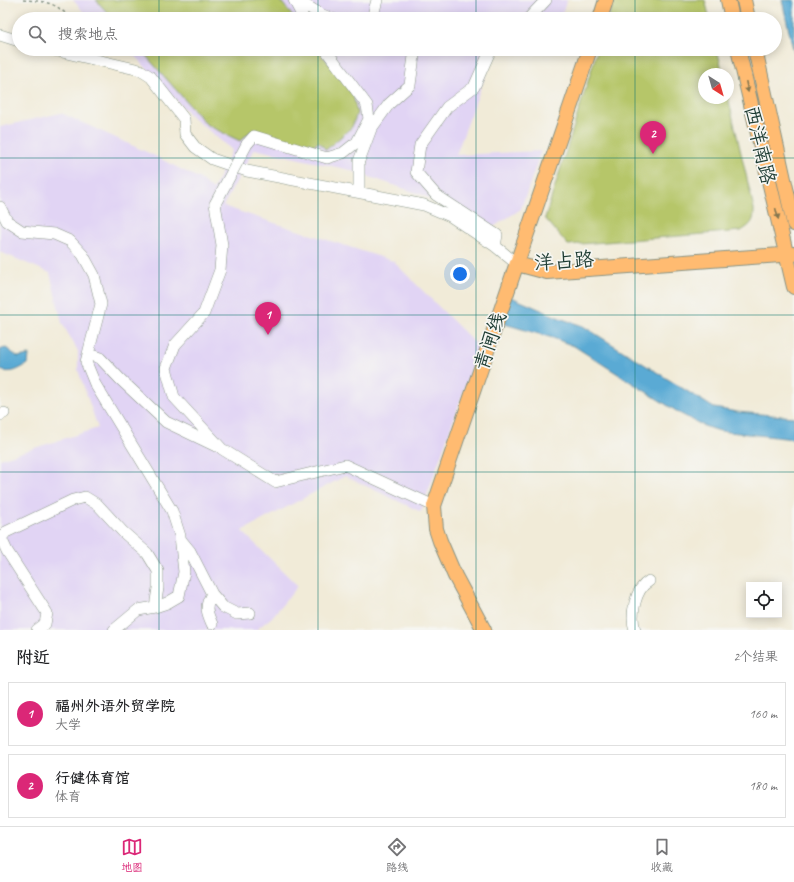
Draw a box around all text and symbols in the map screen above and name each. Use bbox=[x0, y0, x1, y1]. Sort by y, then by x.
search box bbox=[12, 12, 782, 56]
icon: search bbox=[26, 23, 48, 45]
text: 搜索地点 bbox=[58, 25, 118, 44]
north arrow bbox=[698, 68, 734, 104]
one-way arrow bbox=[744, 81, 750, 93]
street label: 西洋南路 bbox=[739, 103, 781, 188]
pin: 2 bbox=[640, 121, 666, 154]
one-way arrow bbox=[774, 207, 780, 220]
street label: 洋占路 bbox=[533, 246, 596, 276]
your location bbox=[450, 264, 470, 284]
pin: 1 bbox=[255, 302, 281, 335]
street label: 青闸线 bbox=[468, 309, 512, 373]
map controls bbox=[746, 582, 782, 618]
button: locate bbox=[746, 582, 782, 618]
text: 附近 bbox=[16, 647, 50, 668]
text: 2个结果 bbox=[733, 649, 778, 665]
text: 福州外语外贸学院 bbox=[55, 697, 175, 716]
text: 1 bbox=[27, 706, 33, 722]
text: 160 m bbox=[749, 706, 777, 722]
text: 大学 bbox=[55, 717, 81, 733]
text: 行健体育馆 bbox=[55, 769, 130, 788]
text: 2 bbox=[27, 778, 33, 794]
text: 180 m bbox=[749, 778, 777, 794]
text: 体育 bbox=[55, 789, 81, 805]
tab: 地图 bbox=[121, 836, 143, 874]
tab: 路线 bbox=[386, 836, 408, 874]
tab: 收藏 bbox=[651, 836, 673, 874]

